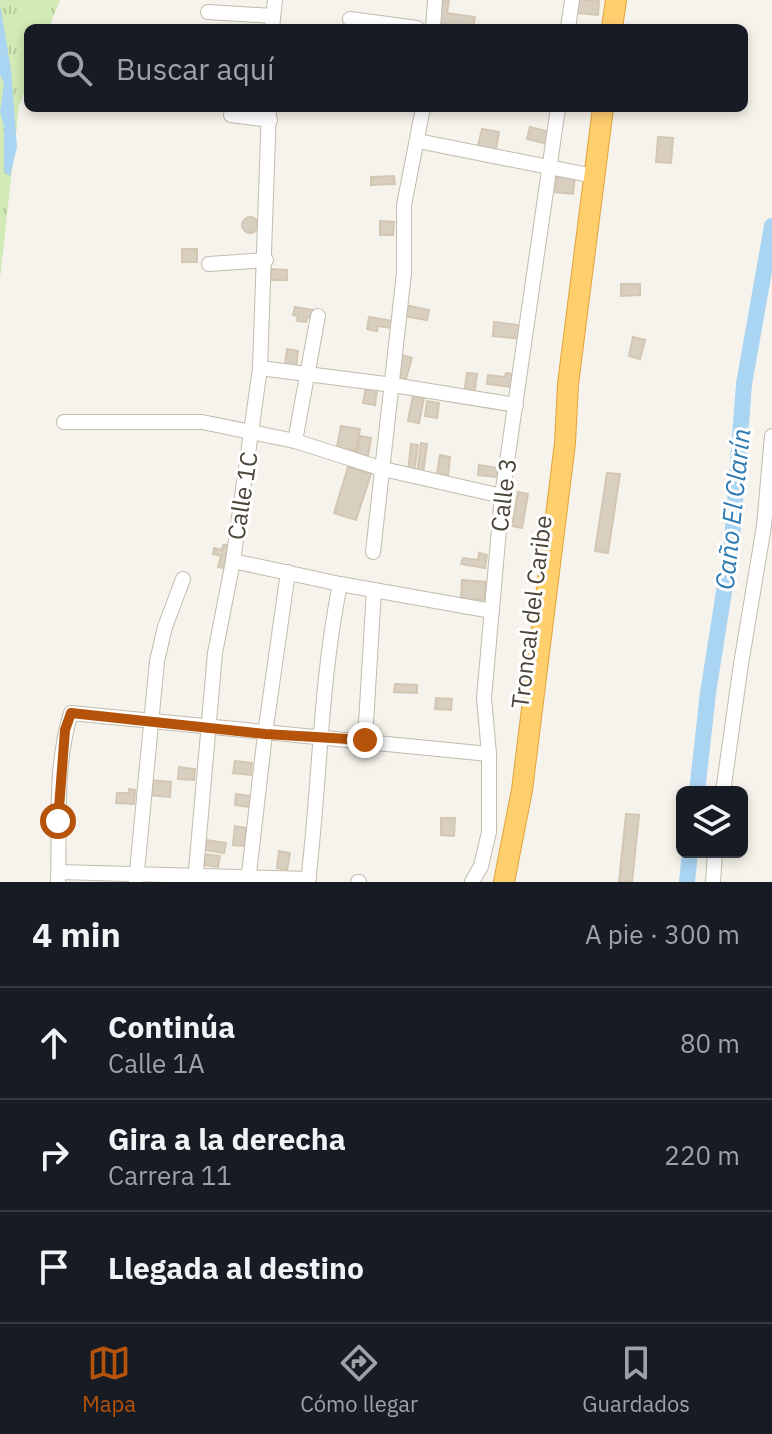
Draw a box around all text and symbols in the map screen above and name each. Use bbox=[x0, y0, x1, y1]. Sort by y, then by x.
search box bbox=[24, 24, 748, 112]
icon: search bbox=[52, 46, 96, 90]
text: Buscar aquí bbox=[116, 49, 274, 88]
water label: Caño El Clarín bbox=[707, 427, 757, 591]
street label: Calle 1C bbox=[219, 449, 265, 542]
street label: Calle 3 bbox=[483, 456, 523, 534]
street label: Troncal del Caribe bbox=[503, 513, 559, 710]
route end bbox=[347, 722, 383, 758]
map controls bbox=[676, 786, 748, 858]
button: layers bbox=[676, 786, 748, 858]
route start bbox=[40, 803, 76, 839]
text: 4 min bbox=[32, 912, 121, 956]
text: A pie · 300 m bbox=[585, 917, 740, 951]
text: Continúa bbox=[108, 1007, 235, 1046]
icon: ahead bbox=[32, 1021, 76, 1065]
text: 80 m bbox=[680, 1026, 740, 1060]
text: Calle 1A bbox=[108, 1046, 205, 1080]
text: Gira a la derecha bbox=[108, 1119, 346, 1158]
icon: right bbox=[32, 1133, 76, 1177]
text: 220 m bbox=[664, 1138, 740, 1172]
text: Carrera 11 bbox=[108, 1158, 232, 1192]
icon: arrive bbox=[32, 1245, 76, 1289]
text: Llegada al destino bbox=[108, 1248, 364, 1287]
tab: Mapa bbox=[82, 1341, 136, 1418]
tab: Cómo llegar bbox=[300, 1341, 418, 1418]
tab: Guardados bbox=[582, 1341, 690, 1418]

